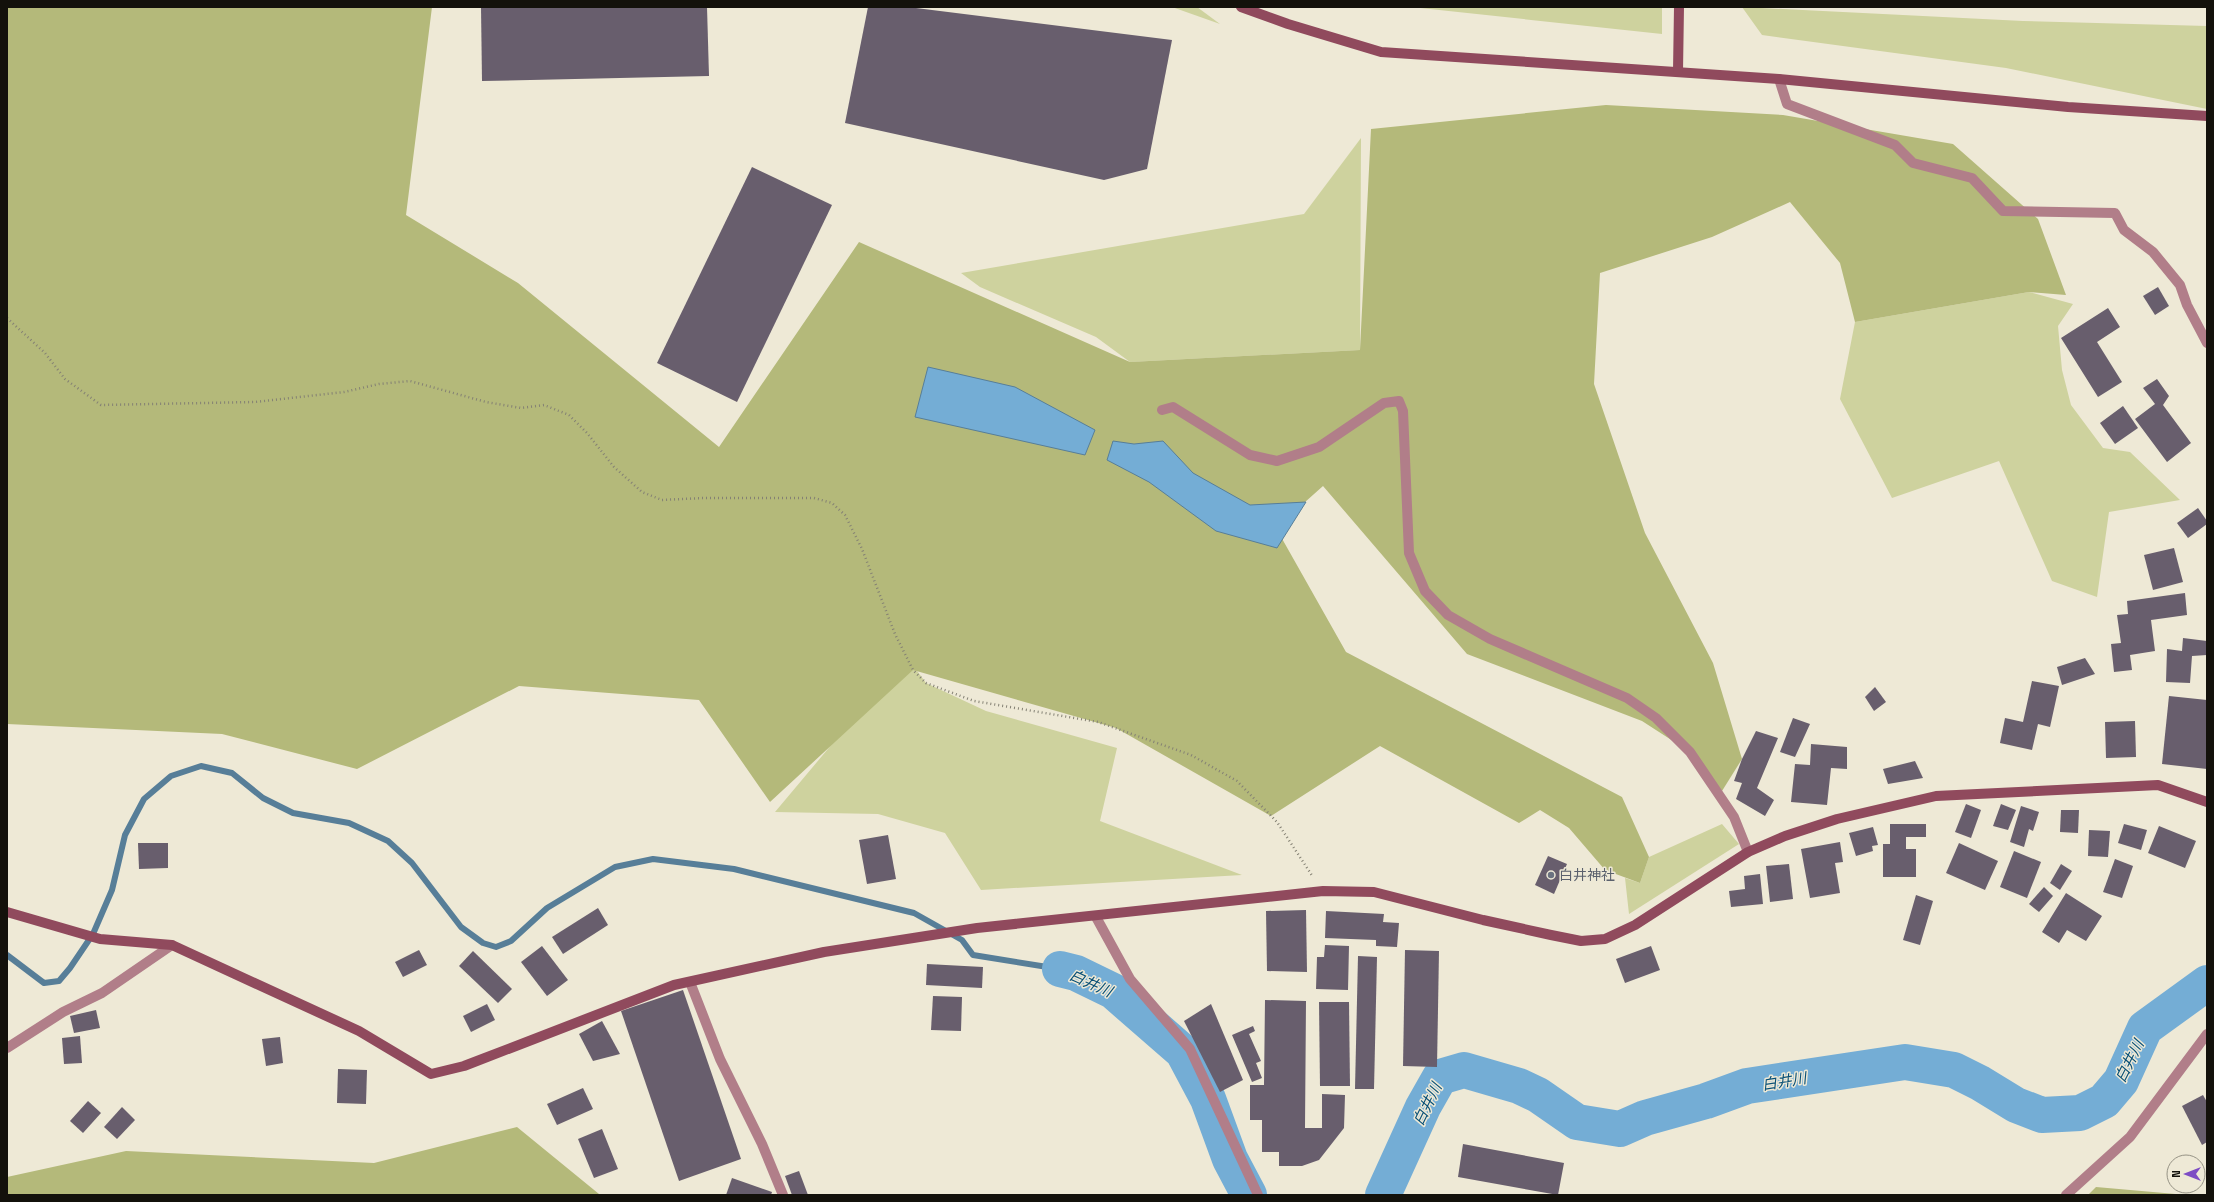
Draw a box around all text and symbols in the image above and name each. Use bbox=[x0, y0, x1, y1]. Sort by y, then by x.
place label: 白井神社 bbox=[1559, 866, 1615, 884]
marker: 白井神社 bbox=[1546, 870, 1556, 880]
water label: 白井川 bbox=[1067, 965, 1117, 1002]
water label: 白井川 bbox=[2110, 1035, 2149, 1085]
water label: 白井川 bbox=[1760, 1068, 1810, 1094]
water label: 白井川 bbox=[1409, 1078, 1446, 1128]
north arrow bbox=[2166, 1154, 2206, 1194]
text: N bbox=[2169, 1170, 2183, 1178]

